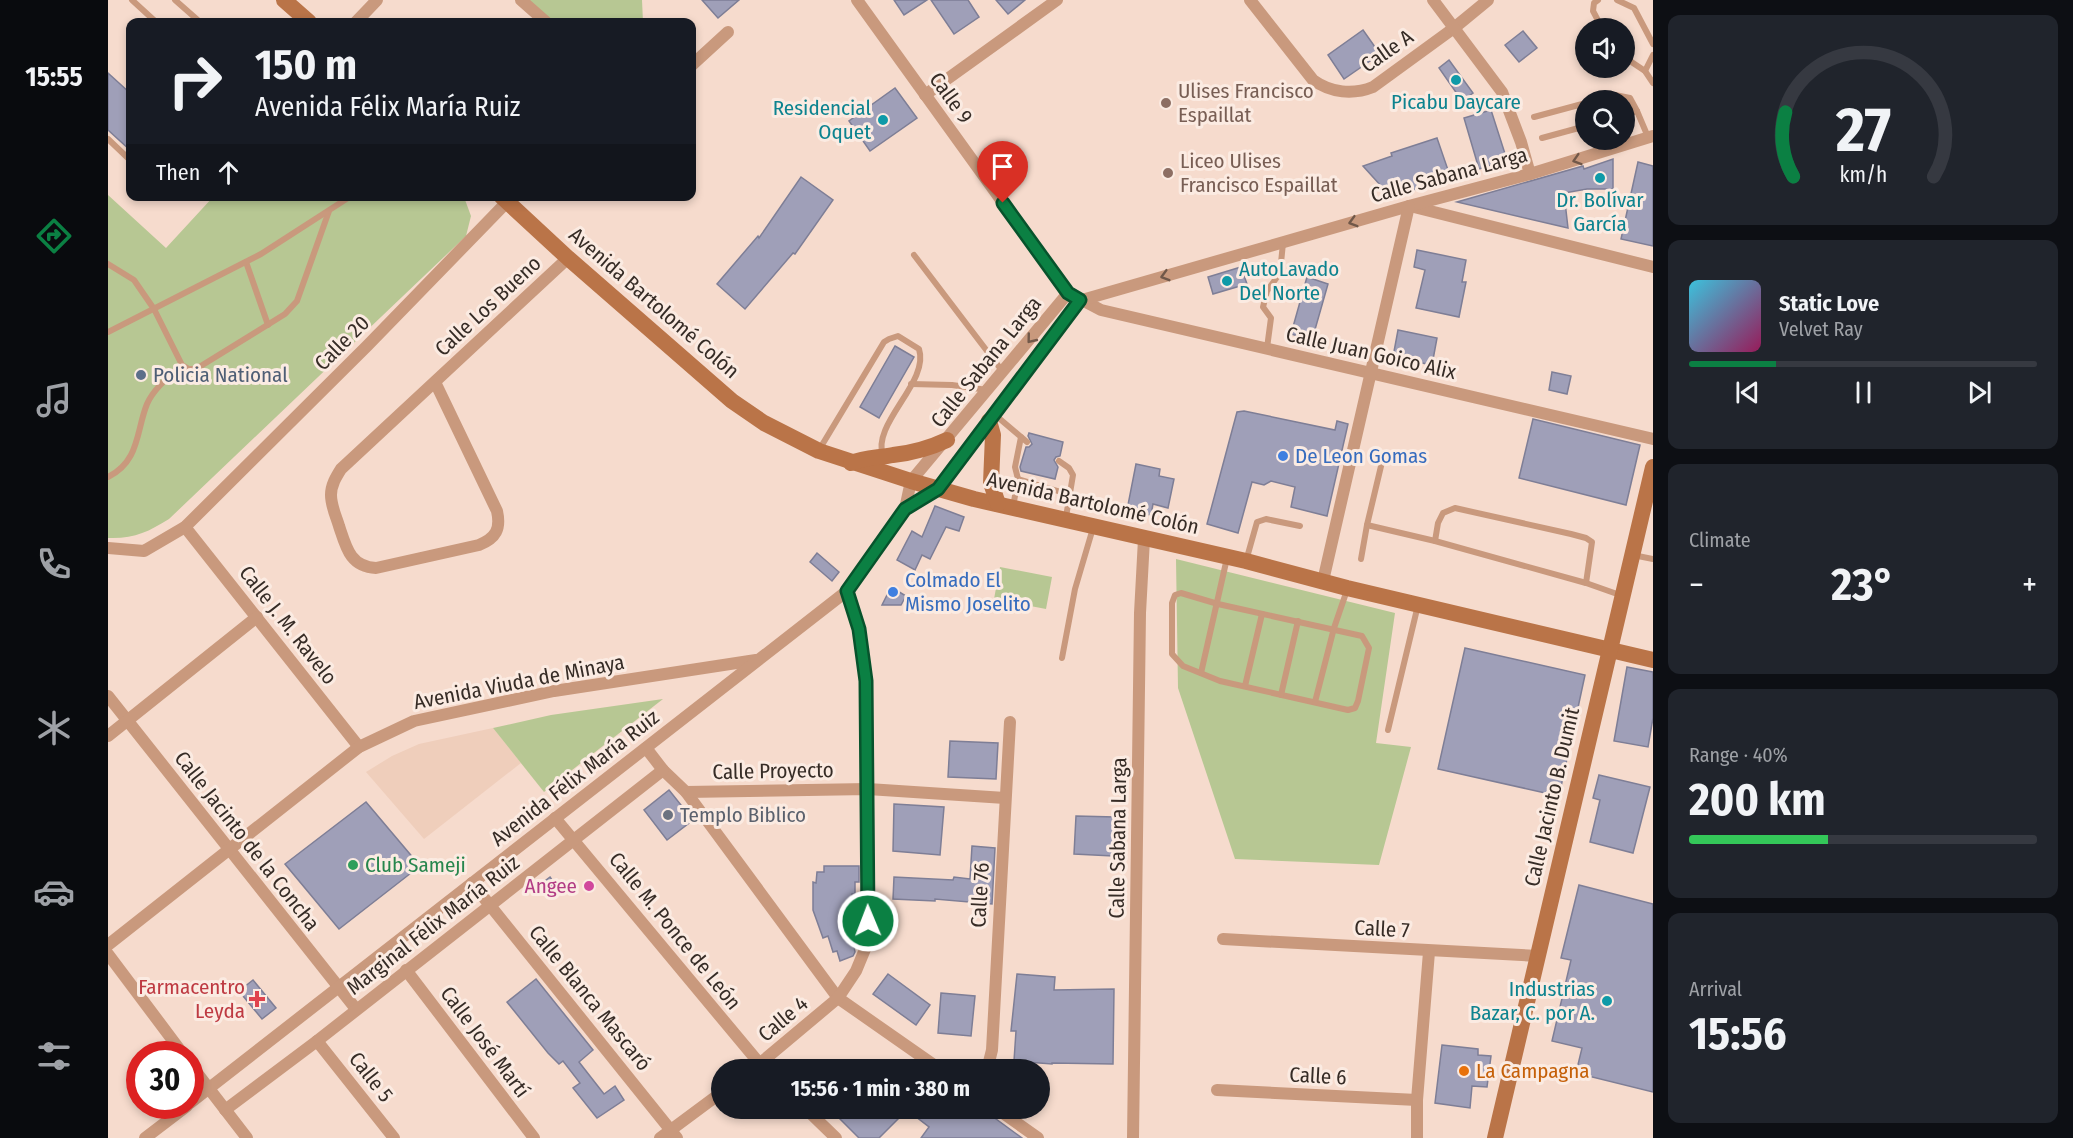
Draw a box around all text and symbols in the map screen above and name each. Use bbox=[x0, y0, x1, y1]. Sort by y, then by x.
map controls bbox=[1575, 18, 1635, 150]
button: sound bbox=[1575, 18, 1635, 78]
street label: Calle A bbox=[1356, 24, 1418, 78]
text: 150 m bbox=[255, 40, 357, 90]
icon: right bbox=[156, 42, 234, 120]
text: 15:55 bbox=[25, 61, 83, 93]
street label: Calle 9 bbox=[924, 67, 978, 129]
marker: Picabu Daycare bbox=[1449, 73, 1463, 87]
place label: Ulises Francisco Espaillat bbox=[1178, 78, 1314, 128]
place label: Picabu Daycare bbox=[1391, 89, 1521, 115]
button: search bbox=[1575, 90, 1635, 150]
text: Avenida Félix María Ruiz bbox=[255, 91, 520, 123]
text: 27 bbox=[1834, 93, 1891, 168]
place label: Residencial Oquet bbox=[773, 95, 871, 145]
marker: Ulises Francisco Espaillat bbox=[1159, 96, 1173, 110]
marker: Residencial Oquet bbox=[876, 113, 890, 127]
pin bbox=[977, 141, 1028, 203]
street label: Calle Sabana Larga bbox=[1368, 142, 1530, 208]
place label: Liceo Ulises Francisco Espaillat bbox=[1180, 148, 1338, 198]
icon: arrive bbox=[986, 150, 1019, 183]
one-way arrow bbox=[1572, 153, 1583, 165]
icon: ahead bbox=[212, 156, 245, 189]
text: Then bbox=[156, 159, 200, 186]
text: km/h bbox=[1839, 162, 1887, 188]
marker: Liceo Ulises Francisco Espaillat bbox=[1161, 166, 1175, 180]
marker: Dr. Bolívar García bbox=[1593, 171, 1607, 185]
place label: Dr. Bolívar García bbox=[1556, 187, 1644, 237]
icon: directions bbox=[33, 215, 75, 257]
one-way arrow bbox=[1348, 215, 1358, 227]
street label: Avenida Bartolomé Colón bbox=[564, 222, 744, 384]
street label: Calle Los Bueno bbox=[430, 250, 546, 362]
place label: AutoLavado Del Norte bbox=[1239, 256, 1339, 306]
one-way arrow bbox=[1160, 269, 1171, 281]
marker: AutoLavado Del Norte bbox=[1220, 274, 1234, 288]
text: Static Love bbox=[1779, 290, 1879, 317]
street label: Calle Sabana Larga bbox=[925, 291, 1047, 433]
street label: Calle 20 bbox=[309, 310, 375, 376]
text: Velvet Ray bbox=[1779, 317, 1863, 341]
street label: Calle Juan Goico Alix bbox=[1283, 321, 1459, 385]
one-way arrow bbox=[1027, 332, 1038, 343]
place label: Policia National bbox=[153, 362, 288, 388]
marker: Policia National bbox=[134, 368, 148, 382]
icon: previous bbox=[1731, 376, 1764, 409]
icon: pause bbox=[1847, 376, 1880, 409]
icon: next bbox=[1963, 376, 1996, 409]
icon: music bbox=[33, 379, 75, 421]
place label: De Leon Gomas bbox=[1295, 443, 1427, 469]
marker: De Leon Gomas bbox=[1276, 449, 1290, 463]
street label: Avenida Bartolomé Colón bbox=[984, 466, 1202, 540]
text: Climate bbox=[1689, 528, 1751, 552]
icon: phone bbox=[33, 543, 75, 585]
text: 23° bbox=[1831, 558, 1895, 612]
street label: Calle J. M. Ravelo bbox=[234, 560, 342, 690]
text: − bbox=[1689, 565, 1704, 605]
text: + bbox=[2022, 565, 2037, 605]
place label: Colmado El Mismo Joselito bbox=[905, 567, 1031, 617]
marker: Colmado El Mismo Joselito bbox=[886, 585, 900, 599]
street label: Avenida Viuda de Minaya bbox=[411, 649, 627, 715]
street label: Avenida Félix María Ruiz bbox=[486, 704, 664, 852]
street label: Calle Jacinto B. Dumit bbox=[1519, 705, 1585, 889]
icon: climate bbox=[33, 707, 75, 749]
text: Range · 40% bbox=[1689, 743, 1788, 767]
street label: Calle Jacinto de la Concha bbox=[169, 746, 325, 936]
street label: Calle Proyecto bbox=[712, 757, 834, 785]
street label: Calle Sabana Larga bbox=[1104, 757, 1132, 919]
text: 200 km bbox=[1689, 773, 1826, 827]
place label: Templo Biblico bbox=[680, 802, 806, 828]
marker: Templo Biblico bbox=[661, 808, 675, 822]
street label: Calle M. Ponce de León bbox=[603, 847, 747, 1015]
street label: Marginal Félix María Ruiz bbox=[341, 850, 525, 1000]
place label: Club Sameji bbox=[365, 852, 466, 878]
marker: Club Sameji bbox=[346, 858, 360, 872]
street label: Calle 76 bbox=[965, 862, 995, 928]
icon: car bbox=[33, 871, 75, 913]
place label: Angee bbox=[525, 873, 577, 899]
marker: Angee bbox=[582, 879, 596, 893]
position arrow bbox=[836, 889, 900, 953]
street label: Calle 7 bbox=[1354, 915, 1410, 943]
street label: Calle Blanca Mascaró bbox=[523, 920, 657, 1076]
place label: Farmacentro Leyda bbox=[138, 974, 245, 1024]
place label: Industrias Bazar, C. por A. bbox=[1470, 976, 1595, 1026]
text: Arrival bbox=[1689, 977, 1742, 1001]
street label: Calle José Martí bbox=[435, 981, 535, 1103]
street label: Calle 4 bbox=[753, 991, 813, 1047]
marker: Farmacentro Leyda bbox=[250, 992, 264, 1006]
marker: Industrias Bazar, C. por A. bbox=[1600, 994, 1614, 1008]
text: 15:56 bbox=[1689, 1007, 1786, 1061]
icon: filters bbox=[33, 1035, 75, 1077]
speed limit sign: 30 bbox=[126, 1041, 204, 1119]
street label: Calle 5 bbox=[343, 1047, 399, 1107]
place label: La Campagna bbox=[1476, 1058, 1590, 1084]
street label: Calle 6 bbox=[1289, 1062, 1347, 1090]
marker: La Campagna bbox=[1457, 1064, 1471, 1078]
text: 15:56 · 1 min · 380 m bbox=[791, 1075, 970, 1102]

